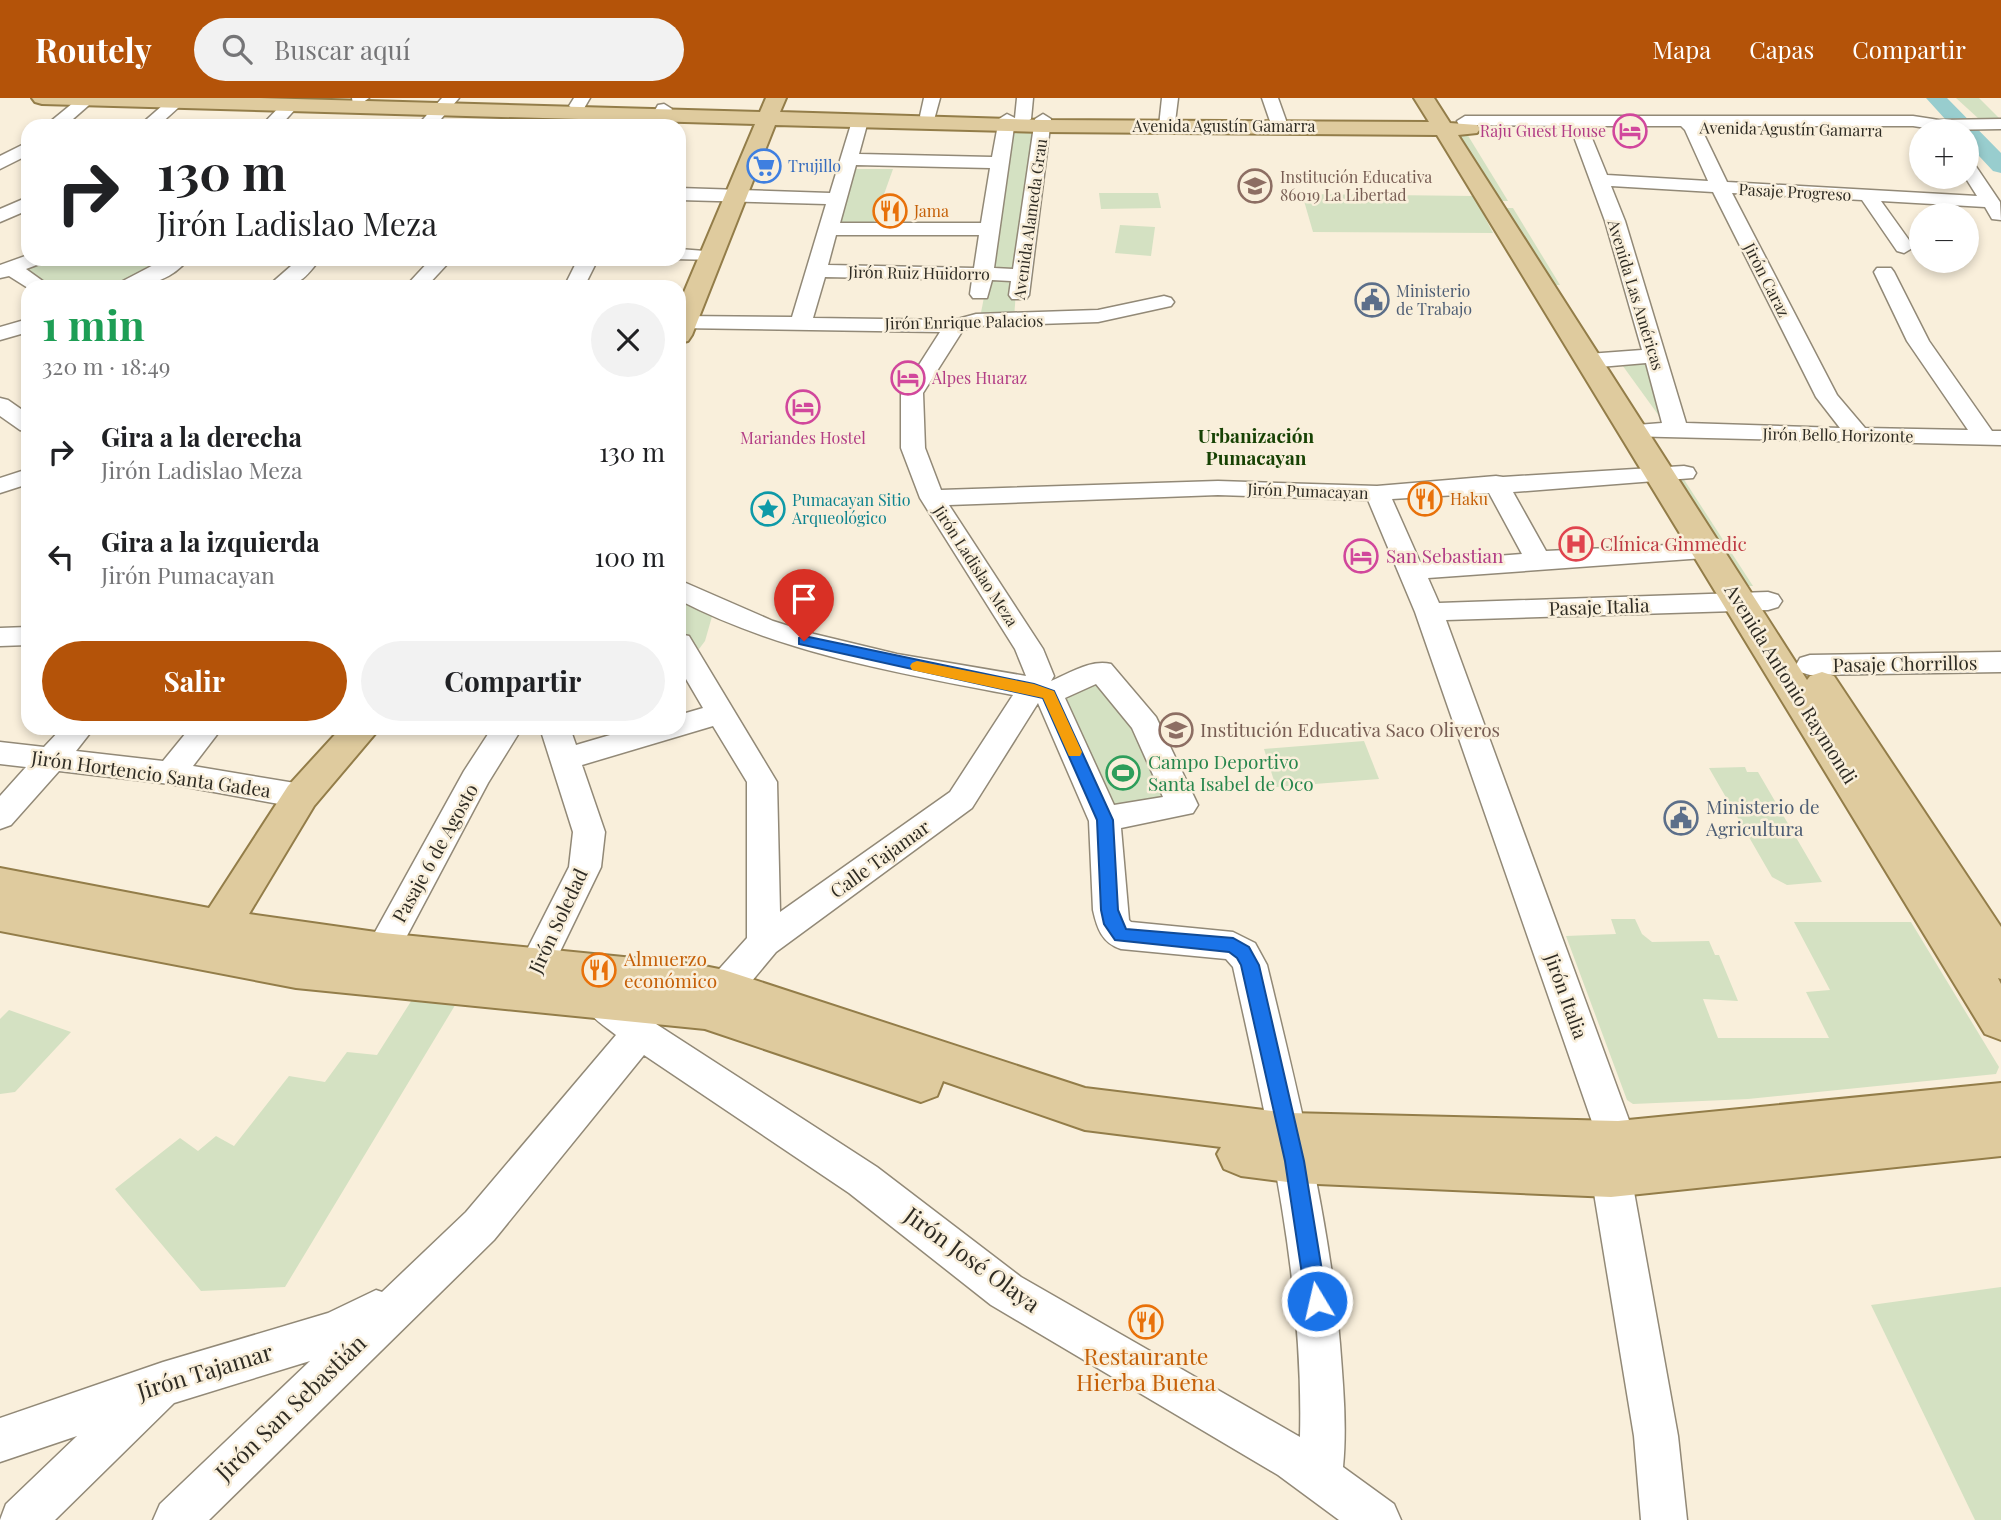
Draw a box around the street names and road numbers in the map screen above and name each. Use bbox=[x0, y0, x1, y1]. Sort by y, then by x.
street label: Avenida Agustín Gamarra bbox=[1132, 115, 1316, 136]
street label: Avenida Agustín Gamarra bbox=[1698, 116, 1883, 141]
street label: Avenida Alameda Grau bbox=[1008, 137, 1051, 302]
street label: Pasaje Progreso bbox=[1738, 178, 1852, 205]
street label: Avenida Las Américas bbox=[1603, 216, 1669, 373]
street label: Jirón Caraz bbox=[1739, 238, 1795, 321]
street label: Jirón Ruiz Huidorro bbox=[847, 261, 990, 284]
street label: Jirón Enrique Palacios bbox=[884, 310, 1043, 333]
street label: Jirón Bello Horizonte bbox=[1761, 423, 1914, 446]
street label: Jirón Pumacayan bbox=[1246, 478, 1369, 503]
street label: Jirón Ladislao Meza bbox=[929, 500, 1023, 630]
street label: Avenida Antonio Raymondi bbox=[1719, 578, 1864, 789]
street label: Pasaje Italia bbox=[1548, 591, 1650, 621]
street label: Pasaje Chorrillos bbox=[1832, 649, 1977, 677]
street label: Jirón Hortencio Santa Gadea bbox=[29, 743, 273, 803]
street label: Pasaje 6 de Agosto bbox=[385, 778, 483, 927]
street label: Calle Tajamar bbox=[824, 813, 935, 903]
street label: Jirón Soledad bbox=[521, 864, 593, 978]
street label: Jirón Italia bbox=[1539, 948, 1595, 1043]
street label: Jirón José Olaya bbox=[898, 1198, 1048, 1319]
street label: Jirón San Sebastián bbox=[207, 1327, 372, 1488]
street label: Jirón Tajamar bbox=[132, 1335, 276, 1406]

